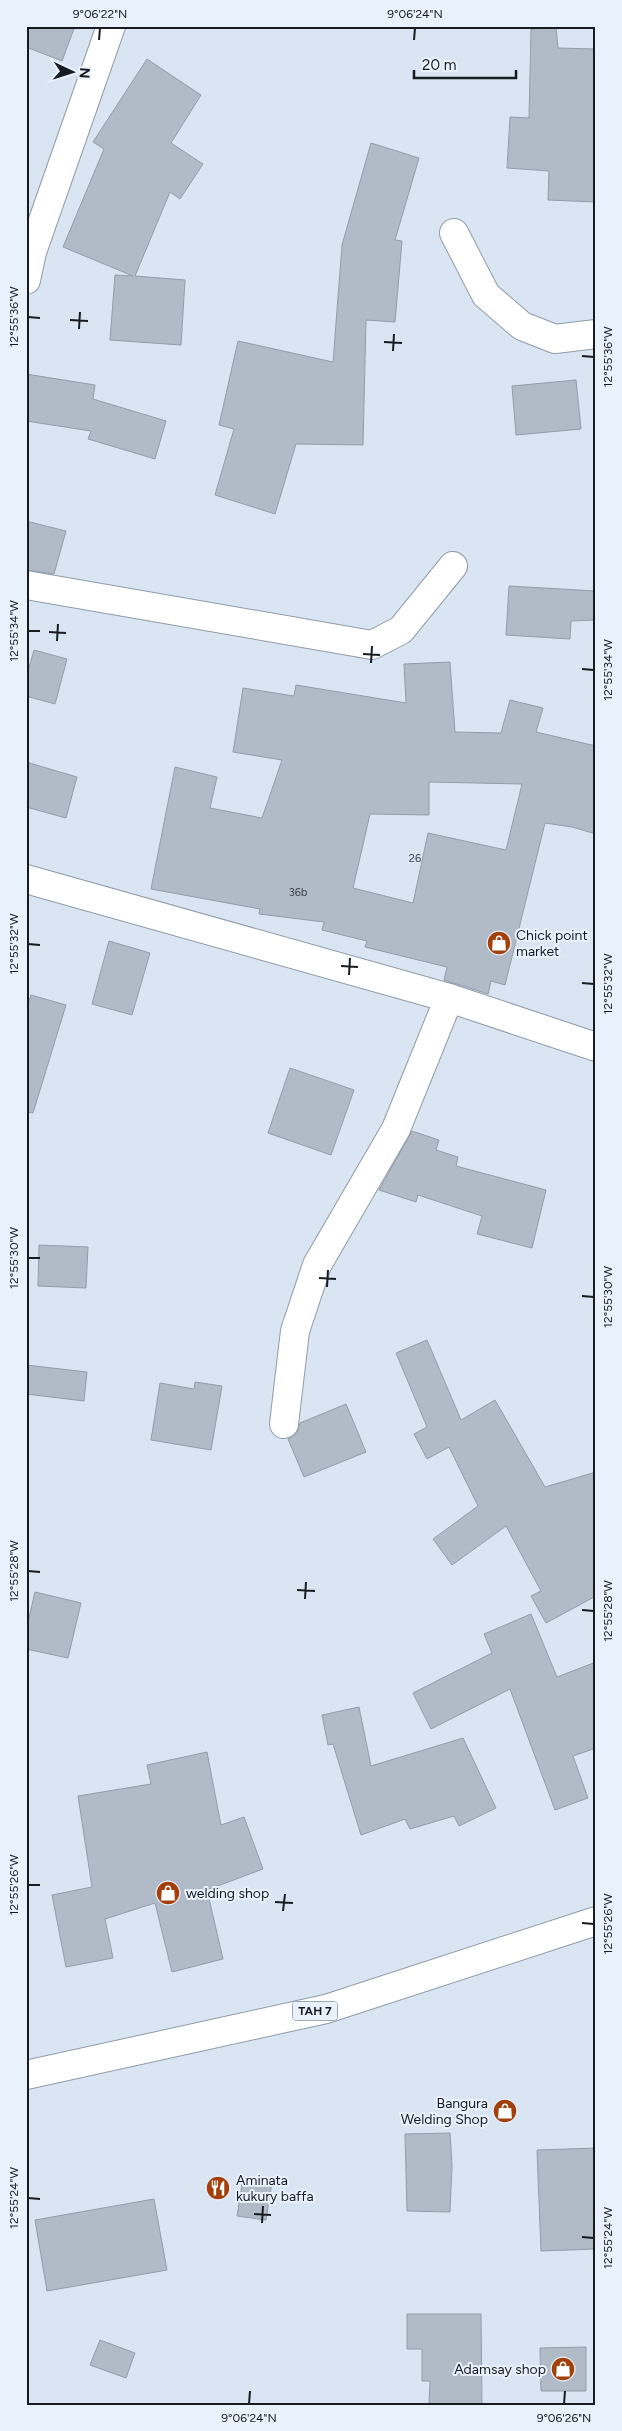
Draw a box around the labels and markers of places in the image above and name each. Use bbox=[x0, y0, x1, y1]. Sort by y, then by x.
place label: Chick point market bbox=[516, 927, 588, 960]
shop icon: Chick point market bbox=[486, 930, 512, 956]
shop icon: welding shop bbox=[155, 1880, 181, 1906]
place label: welding shop bbox=[186, 1885, 269, 1902]
place label: Bangura Welding Shop bbox=[401, 2095, 488, 2128]
shop icon: Bangura Welding Shop bbox=[492, 2098, 518, 2124]
place label: Aminata kukury baffa bbox=[236, 2172, 314, 2205]
restaurant icon: Aminata kukury baffa bbox=[205, 2175, 231, 2201]
shop icon: Adamsay shop bbox=[550, 2356, 576, 2382]
place label: Adamsay shop bbox=[454, 2361, 546, 2378]

